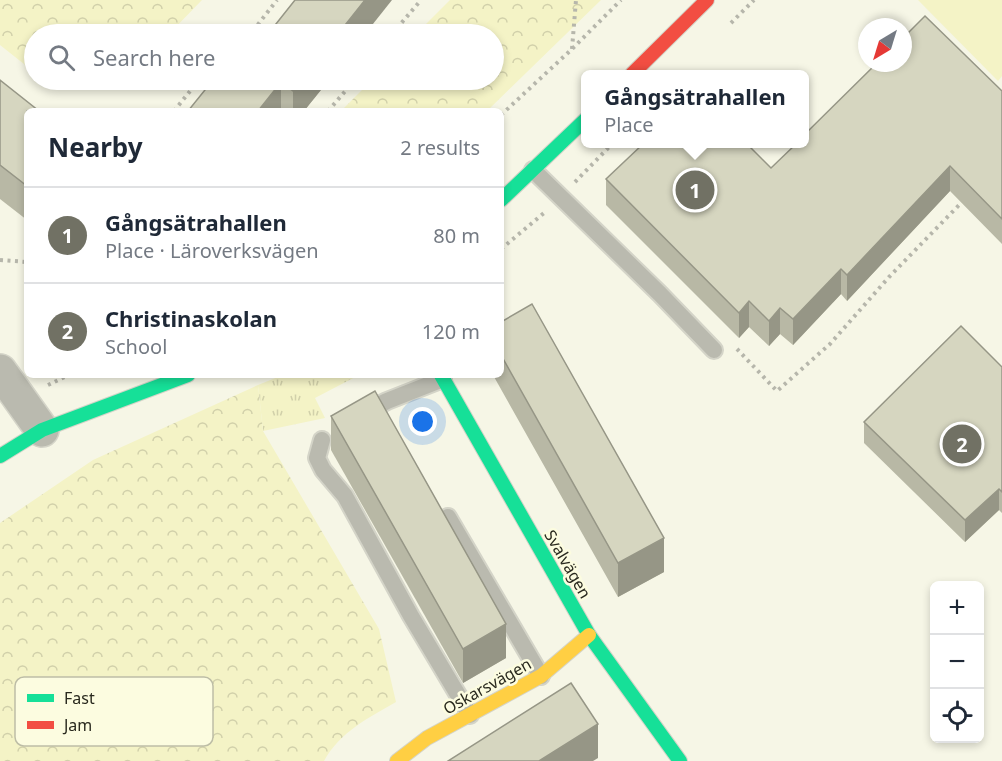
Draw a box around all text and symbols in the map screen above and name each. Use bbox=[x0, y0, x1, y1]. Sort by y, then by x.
north arrow bbox=[858, 18, 912, 72]
search box bbox=[24, 24, 504, 90]
icon: search bbox=[45, 41, 78, 74]
text: Search here bbox=[93, 42, 215, 72]
popup bbox=[581, 70, 809, 148]
text: Gångsätrahallen bbox=[604, 81, 786, 111]
text: Place bbox=[604, 111, 654, 138]
text: Nearby bbox=[48, 129, 143, 165]
text: 2 results bbox=[400, 134, 480, 161]
pin: 1 bbox=[676, 168, 714, 213]
text: Gångsätrahallen bbox=[105, 207, 287, 237]
text: 1 bbox=[62, 222, 73, 249]
text: 80 m bbox=[433, 222, 480, 249]
text: Place · Läroverksvägen bbox=[105, 237, 319, 264]
text: Christinaskolan bbox=[105, 303, 277, 333]
text: 2 bbox=[62, 318, 73, 345]
text: 120 m bbox=[422, 318, 480, 345]
text: School bbox=[105, 333, 167, 360]
your location bbox=[408, 407, 437, 436]
pin: 2 bbox=[942, 422, 982, 466]
street label: Svalvägen bbox=[540, 526, 596, 602]
map controls bbox=[930, 581, 984, 743]
button: + bbox=[930, 581, 984, 635]
button: − bbox=[930, 635, 984, 689]
street label: Oskarsvägen bbox=[439, 653, 535, 719]
legend bbox=[15, 677, 213, 746]
text: Fast bbox=[64, 687, 95, 709]
button: locate bbox=[930, 689, 984, 743]
text: Jam bbox=[62, 714, 92, 736]

